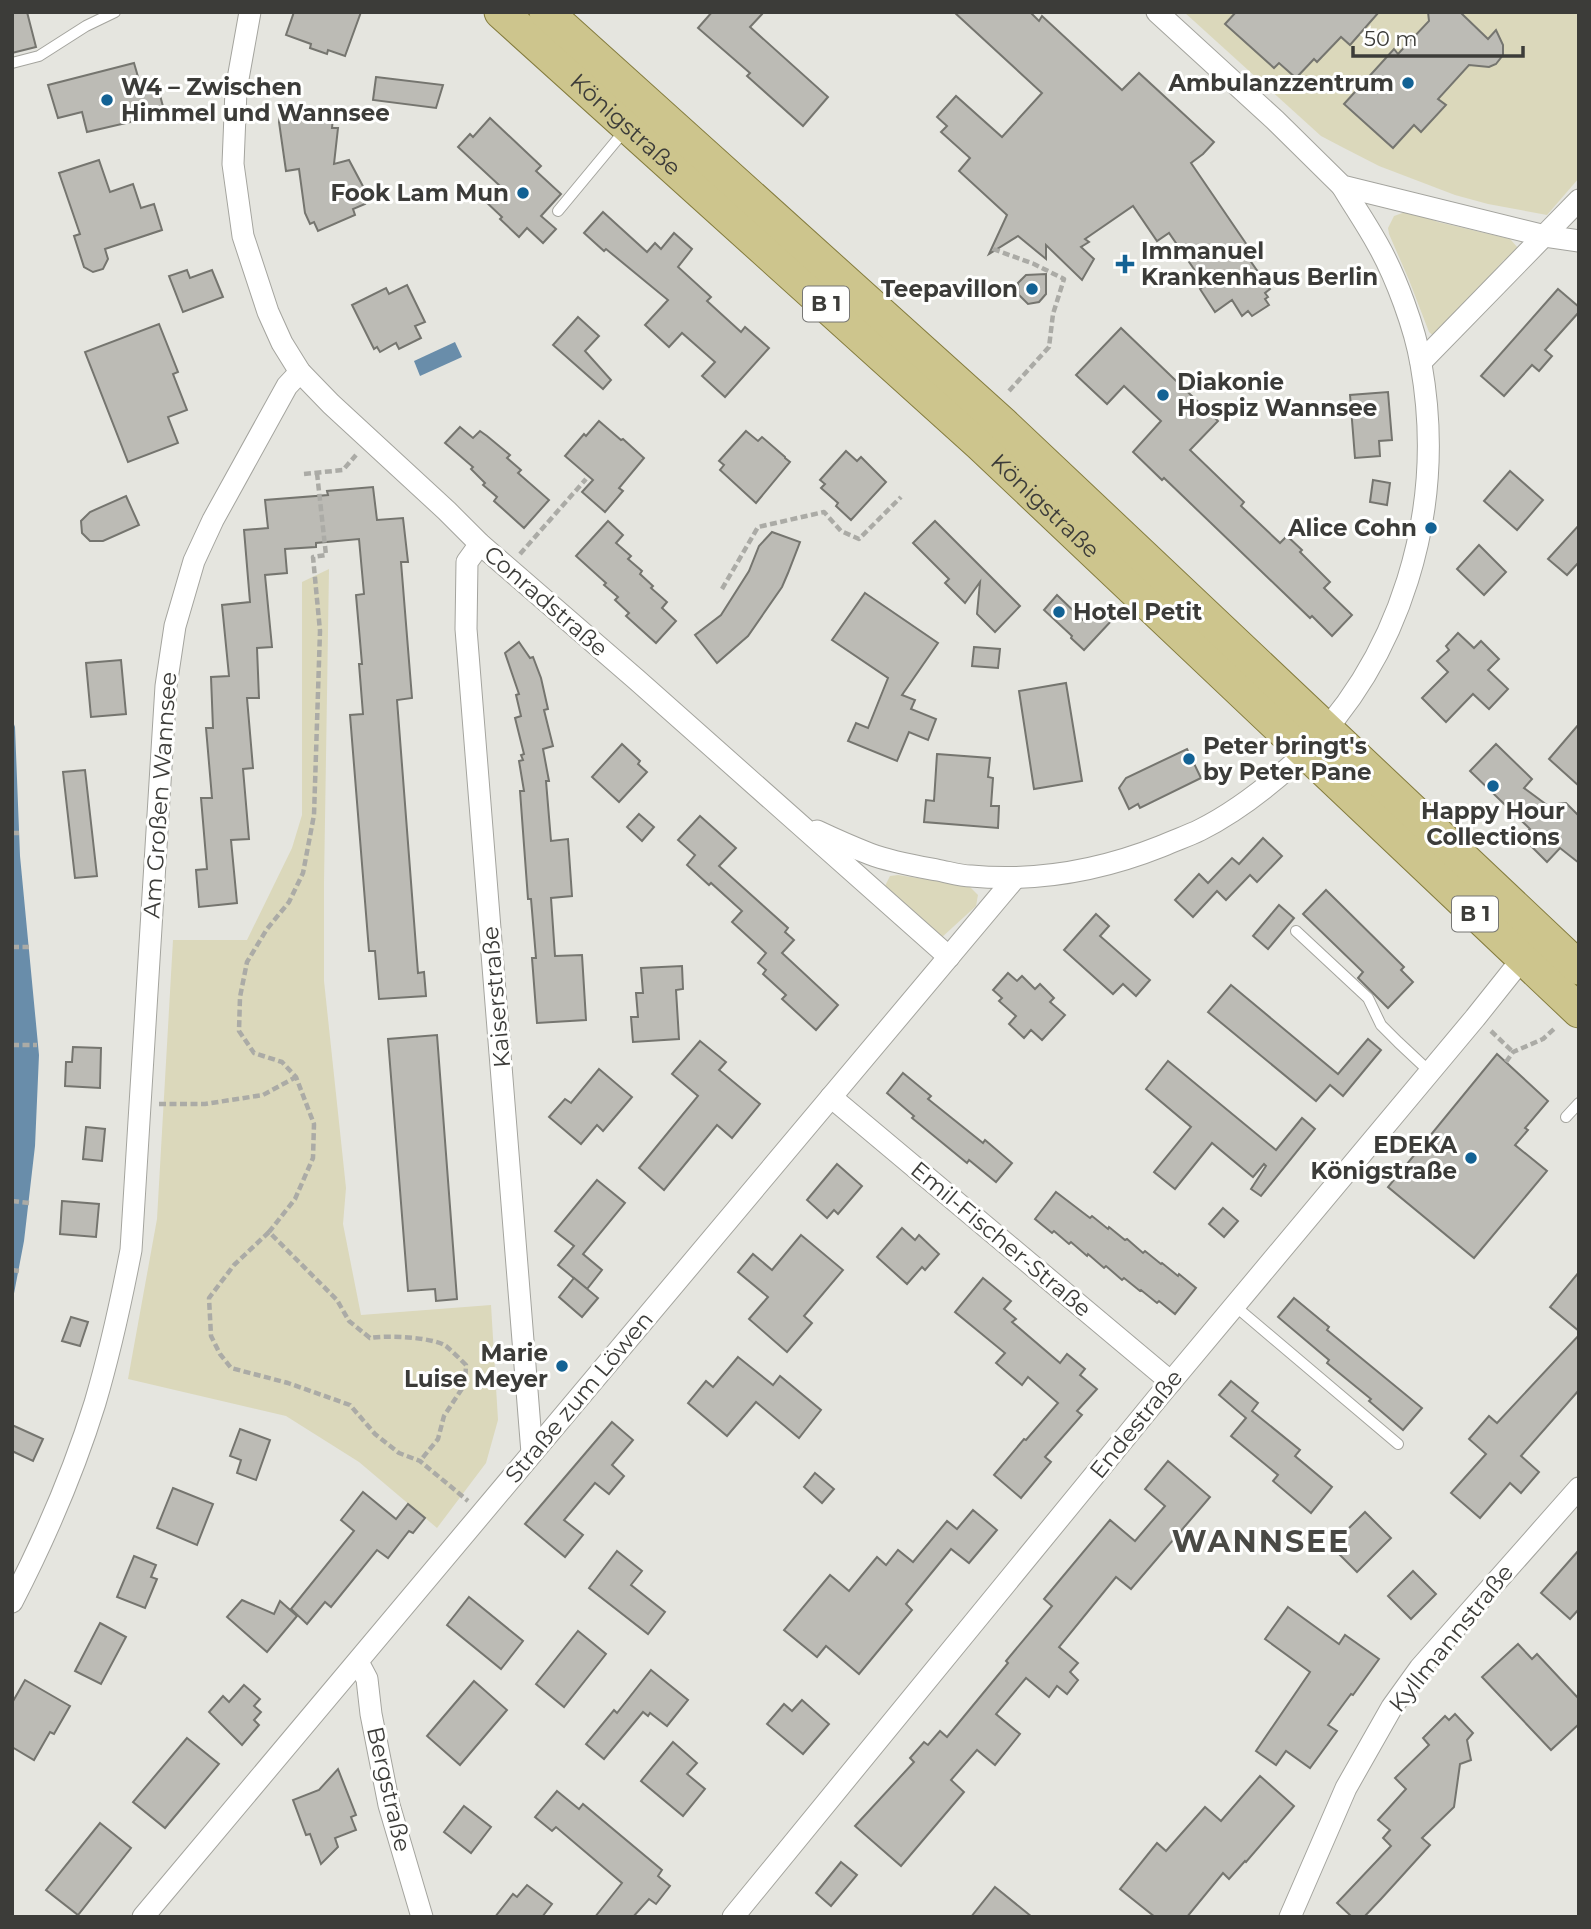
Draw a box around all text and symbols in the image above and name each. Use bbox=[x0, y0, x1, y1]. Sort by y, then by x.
scale bar bbox=[1353, 14, 1523, 58]
text: 50 m bbox=[1364, 26, 1418, 51]
street label: Königstraße bbox=[565, 67, 687, 182]
place label: Ambulanzzentrum bbox=[1168, 69, 1394, 97]
place label: W4 – Zwischen Himmel und Wannsee bbox=[121, 73, 390, 127]
marker: Ambulanzzentrum bbox=[1400, 75, 1416, 91]
marker: W4 – Zwischen Himmel und Wannsee bbox=[99, 92, 115, 108]
place label: Fook Lam Mun bbox=[330, 179, 509, 207]
marker: Fook Lam Mun bbox=[515, 185, 531, 201]
place label: Immanuel Krankenhaus Berlin bbox=[1141, 237, 1378, 291]
marker: Immanuel Krankenhaus Berlin bbox=[1115, 254, 1135, 274]
place label: Teepavillon bbox=[881, 275, 1018, 303]
marker: Teepavillon bbox=[1024, 281, 1040, 297]
road number: B 1 bbox=[803, 286, 849, 322]
place label: Diakonie Hospiz Wannsee bbox=[1177, 368, 1377, 422]
marker: Diakonie Hospiz Wannsee bbox=[1155, 387, 1171, 403]
street label: Königstraße bbox=[985, 448, 1106, 564]
place label: Alice Cohn bbox=[1287, 514, 1417, 542]
marker: Alice Cohn bbox=[1423, 520, 1439, 536]
street label: Conradstraße bbox=[478, 540, 614, 662]
place label: Hotel Petit bbox=[1073, 598, 1202, 626]
marker: Hotel Petit bbox=[1051, 604, 1067, 620]
street label: Am Großen Wannsee bbox=[137, 671, 183, 919]
place label: Peter bringt's by Peter Pane bbox=[1203, 732, 1372, 786]
marker: Peter bringt's by Peter Pane bbox=[1181, 751, 1197, 767]
marker: Happy Hour Collections bbox=[1485, 778, 1501, 794]
place label: Happy Hour Collections bbox=[1421, 797, 1565, 851]
road number: B 1 bbox=[1452, 897, 1498, 932]
street label: Kaiserstraße bbox=[476, 925, 516, 1069]
place label: EDEKA Königstraße bbox=[1311, 1131, 1457, 1185]
marker: EDEKA Königstraße bbox=[1463, 1150, 1479, 1166]
street label: Emil-Fischer-Straße bbox=[905, 1155, 1097, 1323]
street label: Straße zum Löwen bbox=[499, 1306, 659, 1488]
place label: Marie Luise Meyer bbox=[404, 1339, 548, 1393]
marker: Marie Luise Meyer bbox=[554, 1358, 570, 1374]
street label: Endestraße bbox=[1084, 1364, 1188, 1484]
district label: WANNSEE bbox=[1172, 1523, 1350, 1560]
street label: Kyllmannstraße bbox=[1383, 1558, 1519, 1718]
street label: Bergstraße bbox=[361, 1724, 417, 1854]

